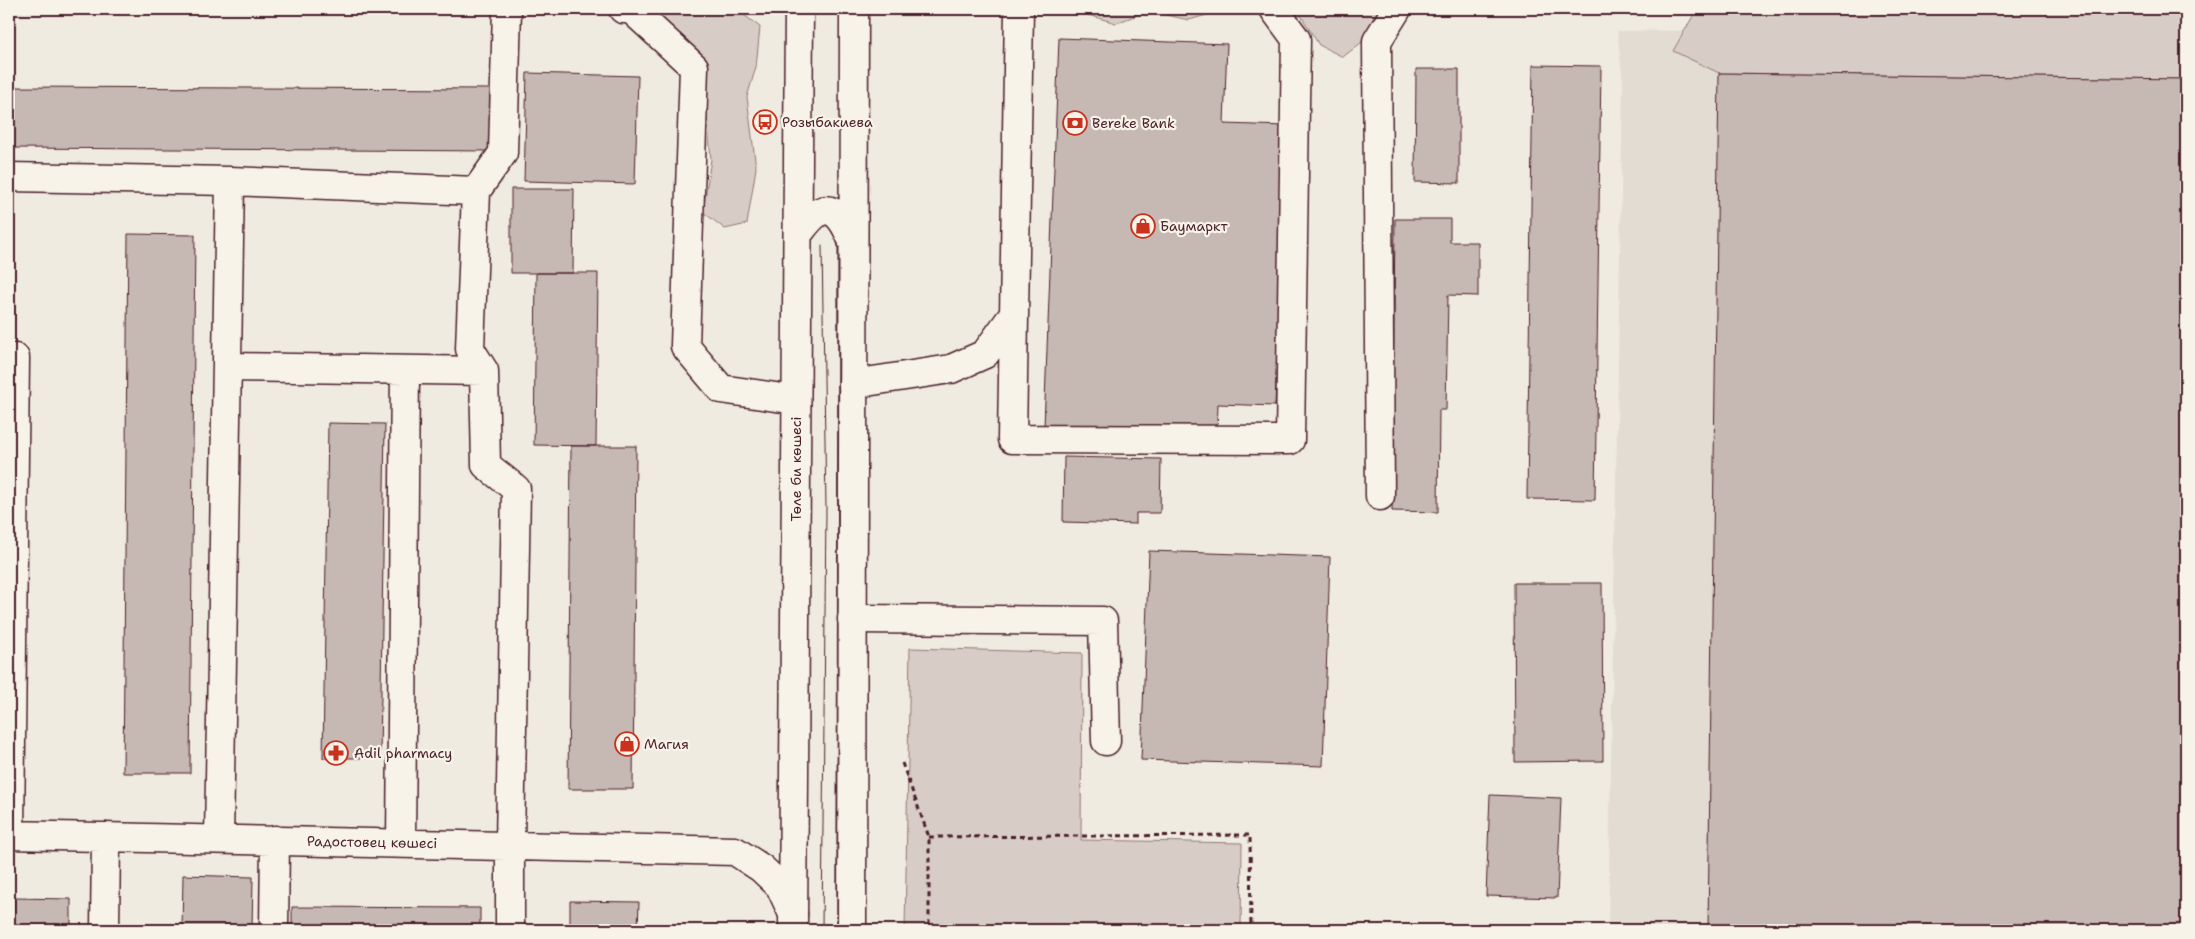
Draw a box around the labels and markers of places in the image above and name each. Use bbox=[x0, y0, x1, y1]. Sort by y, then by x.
bus stop icon: Розыбакиева bbox=[752, 109, 778, 135]
bank icon: Bereke Bank bbox=[1062, 110, 1088, 136]
place label: Розыбакиева bbox=[782, 113, 873, 131]
place label: Bereke Bank bbox=[1092, 114, 1175, 132]
shop icon: Баумаркт bbox=[1130, 213, 1156, 239]
place label: Баумаркт bbox=[1160, 217, 1228, 235]
shop icon: Магия bbox=[614, 731, 640, 757]
place label: Магия bbox=[644, 735, 689, 753]
pharmacy icon: Adil pharmacy bbox=[323, 740, 349, 766]
place label: Adil pharmacy bbox=[354, 744, 452, 762]

